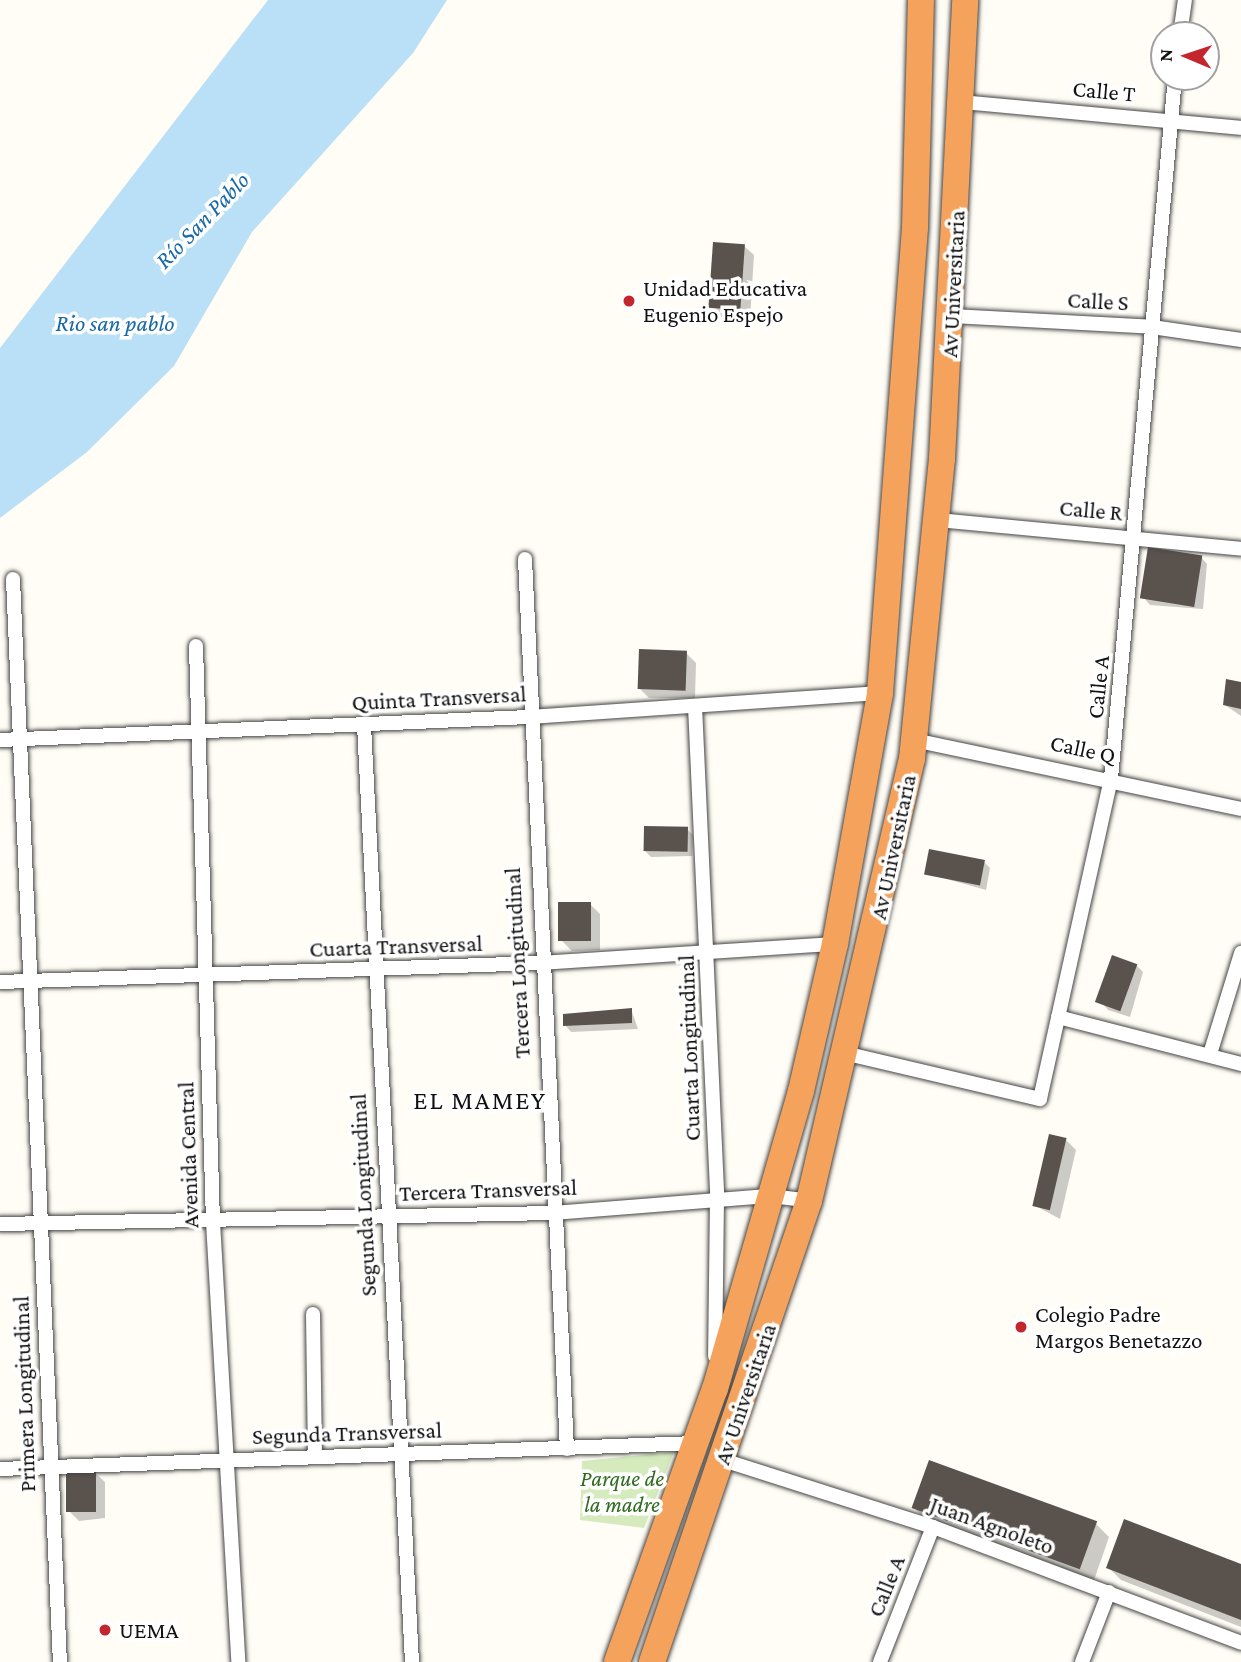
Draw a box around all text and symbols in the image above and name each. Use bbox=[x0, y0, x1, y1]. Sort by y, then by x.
north arrow bbox=[1150, 21, 1220, 91]
text: N bbox=[1155, 48, 1176, 62]
street label: Calle T bbox=[1071, 75, 1137, 107]
water label: Río San Pablo bbox=[149, 166, 255, 274]
street label: Av Universitaria bbox=[935, 210, 971, 358]
place label: Unidad Educativa Eugenio Espejo bbox=[643, 274, 807, 328]
street label: Calle S bbox=[1067, 286, 1129, 316]
marker: Unidad Educativa Eugenio Espejo bbox=[621, 293, 637, 309]
water label: Rio san pablo bbox=[55, 309, 175, 337]
street label: Calle R bbox=[1058, 493, 1124, 527]
street label: Calle A bbox=[1081, 654, 1115, 720]
street label: Quinta Transversal bbox=[351, 680, 527, 716]
street label: Calle Q bbox=[1048, 729, 1118, 769]
street label: Av Universitaria bbox=[864, 772, 922, 922]
street label: Tercera Longitudinal bbox=[498, 867, 536, 1059]
street label: Cuarta Transversal bbox=[309, 929, 483, 963]
street label: Cuarta Longitudinal bbox=[672, 954, 706, 1142]
street label: Avenida Central bbox=[172, 1081, 204, 1229]
district label: EL MAMEY bbox=[414, 1085, 546, 1117]
street label: Segunda Longitudinal bbox=[344, 1093, 382, 1297]
street label: Tercera Transversal bbox=[399, 1173, 577, 1207]
street label: Primera Longitudinal bbox=[7, 1295, 41, 1493]
place label: Colegio Padre Margos Benetazzo bbox=[1035, 1300, 1202, 1354]
marker: Colegio Padre Margos Benetazzo bbox=[1013, 1319, 1029, 1335]
street label: Av Universitaria bbox=[708, 1320, 782, 1468]
street label: Segunda Transversal bbox=[252, 1416, 442, 1450]
park label: Parque de la madre bbox=[580, 1464, 664, 1518]
street label: Juan Agnoleto bbox=[927, 1490, 1057, 1560]
street label: Calle A bbox=[861, 1551, 911, 1621]
place label: UEMA bbox=[119, 1616, 179, 1644]
marker: UEMA bbox=[97, 1622, 113, 1638]

